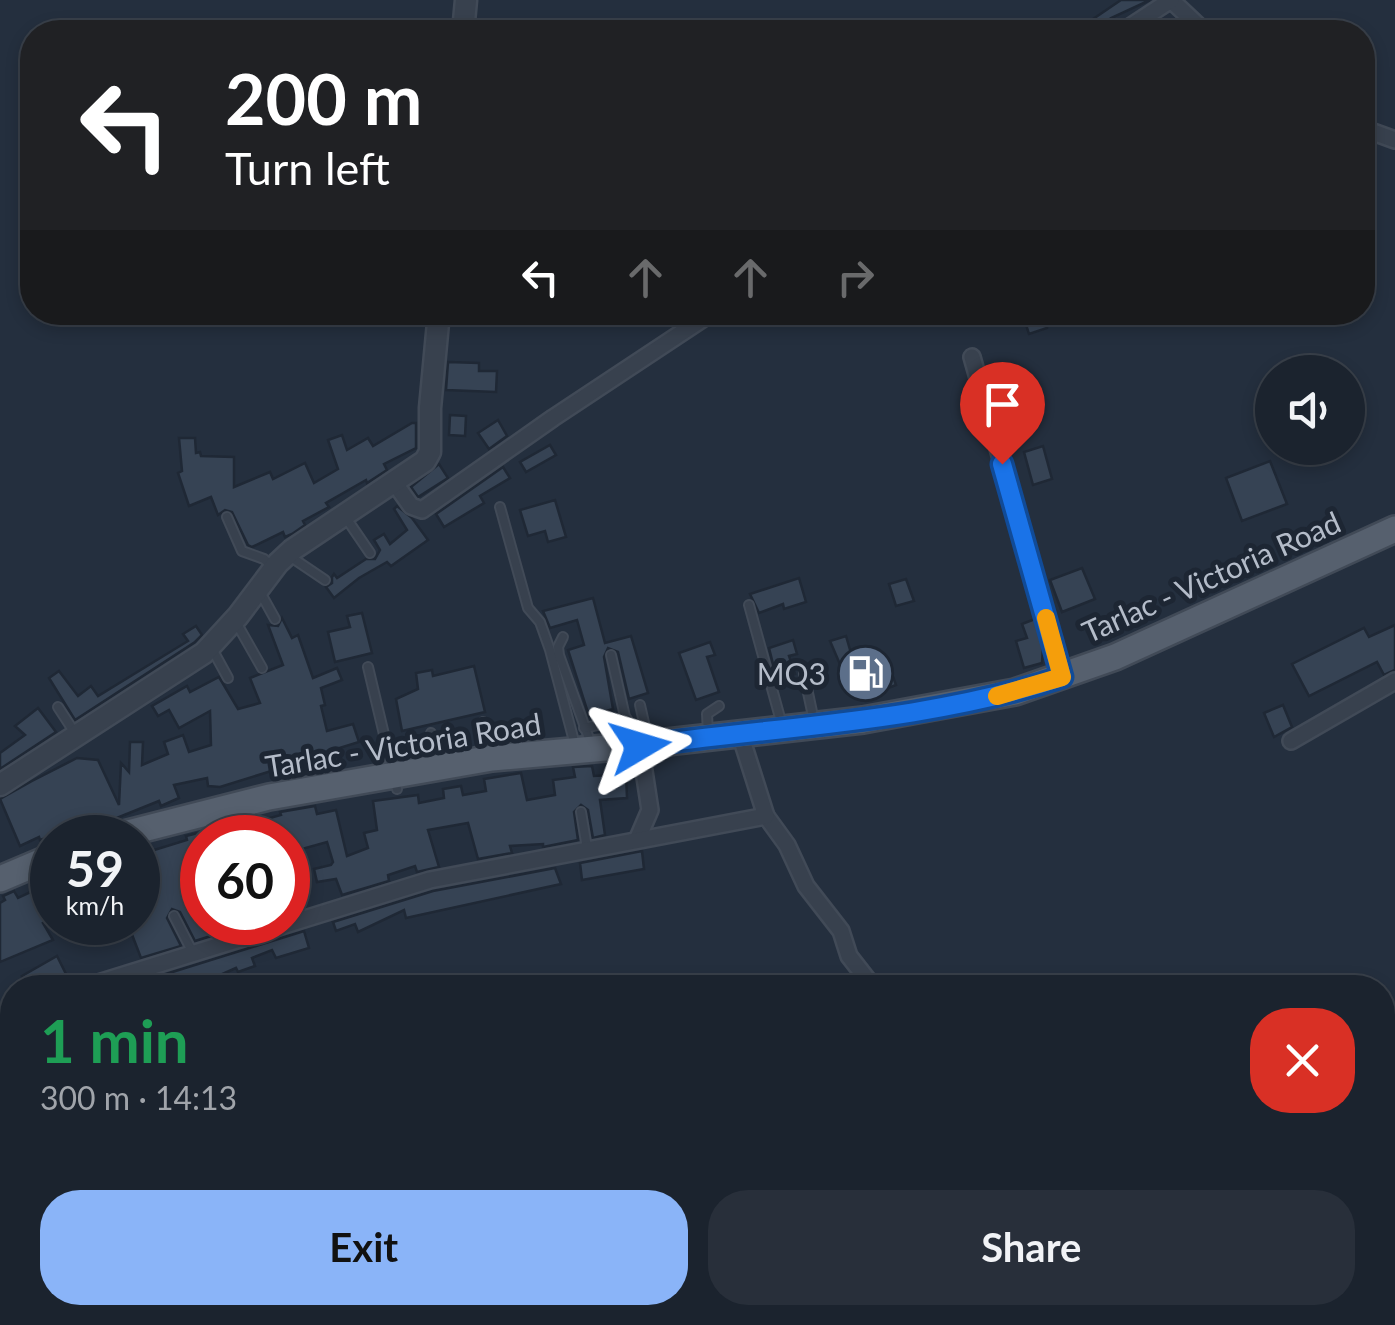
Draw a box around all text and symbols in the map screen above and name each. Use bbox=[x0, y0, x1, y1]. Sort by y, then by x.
text: 200 m bbox=[225, 56, 422, 140]
icon: left bbox=[60, 60, 190, 190]
text: Turn left bbox=[225, 141, 390, 195]
icon: left bbox=[513, 250, 568, 305]
icon: ahead bbox=[618, 250, 673, 305]
icon: ahead bbox=[723, 250, 778, 305]
icon: right bbox=[828, 250, 883, 305]
map controls bbox=[1255, 355, 1365, 465]
button: sound bbox=[1255, 355, 1365, 465]
pin bbox=[960, 362, 1045, 465]
icon: arrive bbox=[975, 377, 1030, 432]
street label: Tarlac - Victoria Road bbox=[1076, 503, 1346, 649]
fuel station icon: MQ3 bbox=[835, 643, 895, 703]
place label: MQ3 bbox=[757, 655, 826, 691]
position arrow bbox=[588, 694, 692, 798]
street label: Tarlac - Victoria Road bbox=[263, 704, 543, 784]
speed limit sign: 60 bbox=[180, 815, 310, 945]
text: 59 bbox=[66, 838, 124, 898]
text: km/h bbox=[66, 890, 124, 920]
text: 1 min bbox=[40, 1004, 189, 1076]
button: close bbox=[1250, 1008, 1355, 1113]
text: 300 m · 14:13 bbox=[40, 1078, 237, 1117]
button: Exit bbox=[40, 1190, 688, 1305]
button: Share bbox=[708, 1190, 1355, 1305]

